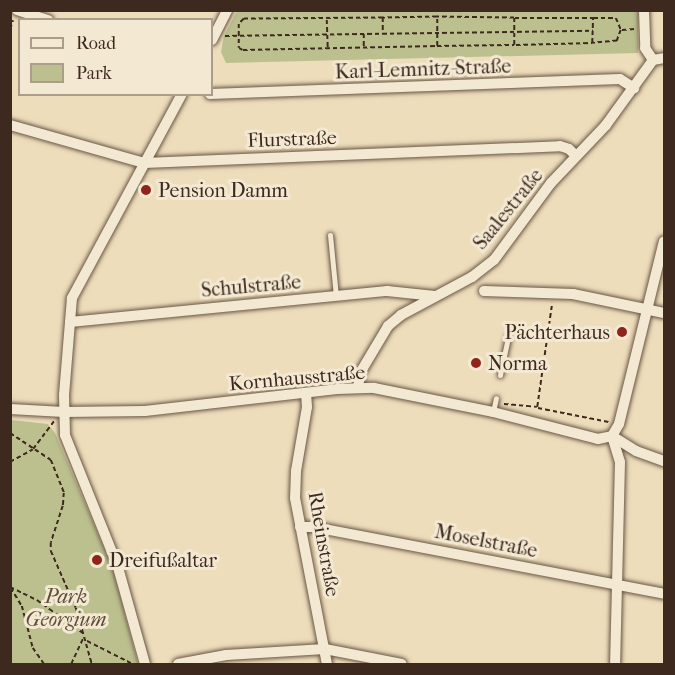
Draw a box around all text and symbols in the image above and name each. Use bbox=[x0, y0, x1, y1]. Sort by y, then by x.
legend bbox=[18, 18, 213, 96]
text: Road bbox=[76, 33, 116, 54]
street label: Karl-Lemnitz-Straße bbox=[334, 54, 512, 84]
text: Park bbox=[76, 63, 112, 84]
street label: Flurstraße bbox=[247, 125, 337, 153]
street label: Saalestraße bbox=[468, 164, 548, 254]
place label: Pension Damm bbox=[158, 178, 288, 202]
marker: Pension Damm bbox=[139, 183, 153, 197]
street label: Schulstraße bbox=[200, 270, 302, 302]
place label: Pächterhaus bbox=[505, 320, 610, 344]
marker: Pächterhaus bbox=[615, 325, 629, 339]
place label: Norma bbox=[488, 351, 547, 375]
marker: Norma bbox=[469, 356, 483, 370]
street label: Kornhausstraße bbox=[228, 360, 366, 396]
street label: Rheinstraße bbox=[303, 490, 345, 598]
street label: Moselstraße bbox=[433, 519, 539, 563]
place label: Dreifußaltar bbox=[109, 548, 217, 572]
marker: Dreifußaltar bbox=[90, 553, 104, 567]
park label: Park Georgium bbox=[26, 585, 106, 632]

